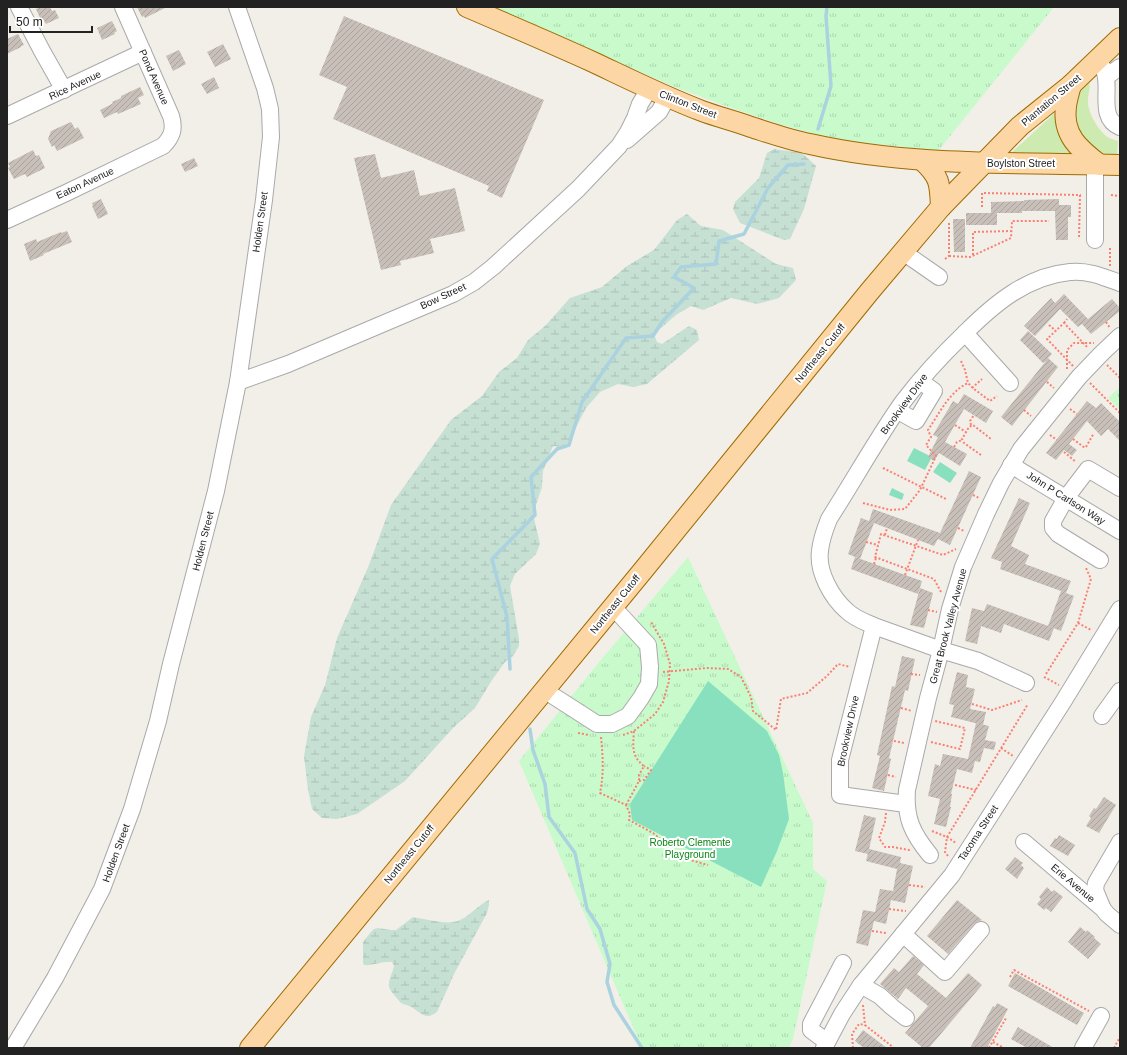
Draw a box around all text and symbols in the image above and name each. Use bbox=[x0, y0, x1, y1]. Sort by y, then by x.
scale bar bbox=[10, 8, 92, 34]
text: 50 m bbox=[16, 15, 43, 29]
street label: Pond Avenue bbox=[137, 48, 171, 107]
street label: Rice Avenue bbox=[47, 68, 103, 102]
street label: Plantation Street bbox=[1019, 72, 1083, 128]
street label: Clinton Street bbox=[658, 88, 718, 120]
street label: Boylston Street bbox=[987, 158, 1055, 169]
street label: Eaton Avenue bbox=[55, 165, 116, 201]
street label: Holden Street bbox=[250, 191, 270, 253]
street label: Bow Street bbox=[419, 281, 468, 311]
street label: Northeast Cutoff bbox=[793, 321, 847, 385]
street label: Brookview Drive bbox=[878, 371, 930, 436]
street label: John P Carlson Way bbox=[1025, 469, 1107, 527]
street label: Holden Street bbox=[190, 510, 216, 572]
street label: Great Brook Valley Avenue bbox=[927, 567, 969, 685]
street label: Northeast Cutoff bbox=[588, 572, 642, 636]
street label: Brookview Drive bbox=[835, 694, 861, 767]
street label: Tacoma Street bbox=[956, 803, 1000, 863]
street label: Holden Street bbox=[100, 822, 132, 884]
street label: Northeast Cutoff bbox=[382, 822, 436, 886]
park label: Roberto Clemente Playground bbox=[649, 837, 731, 860]
street label: Erie Avenue bbox=[1049, 862, 1097, 905]

